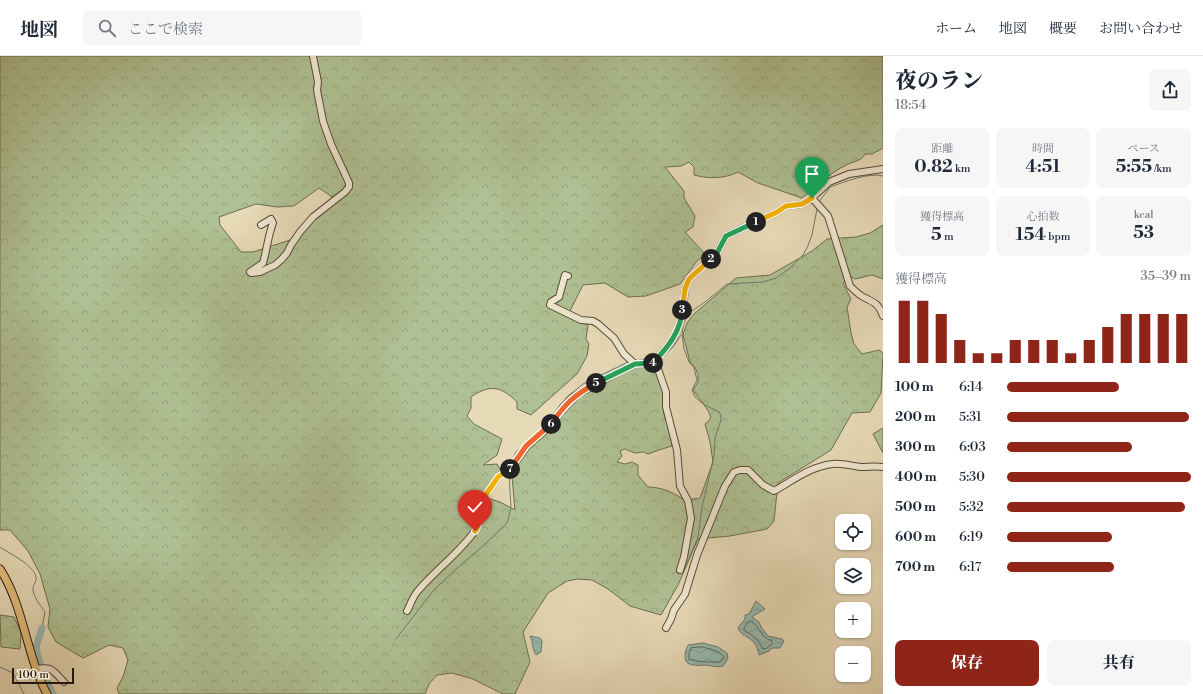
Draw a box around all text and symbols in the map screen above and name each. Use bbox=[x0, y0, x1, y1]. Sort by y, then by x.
search box bbox=[82, 10, 362, 46]
icon: search bbox=[96, 17, 118, 39]
text: 地図 bbox=[20, 18, 58, 42]
text: ここで検索 bbox=[128, 20, 203, 39]
text: ホーム bbox=[935, 20, 977, 38]
text: 地図 bbox=[999, 20, 1027, 38]
text: 概要 bbox=[1049, 20, 1077, 38]
text: お問い合わせ bbox=[1099, 20, 1183, 38]
text: 夜のラン bbox=[895, 68, 983, 95]
button: share bbox=[1149, 69, 1191, 111]
text: 18:54 bbox=[895, 97, 926, 113]
text: 距離 bbox=[931, 142, 953, 156]
text: 時間 bbox=[1032, 142, 1054, 156]
text: ペース bbox=[1127, 142, 1160, 156]
text: 0.82 bbox=[914, 156, 953, 178]
text: 4:51 bbox=[1026, 156, 1060, 178]
text: 5:55 bbox=[1116, 156, 1152, 178]
pin bbox=[795, 157, 829, 198]
text: km bbox=[953, 162, 970, 176]
text: /km bbox=[1152, 162, 1172, 176]
icon: arrive bbox=[801, 163, 823, 185]
text: kcal bbox=[1134, 208, 1154, 222]
text: 獲得標高 bbox=[920, 210, 964, 224]
text: 心拍数 bbox=[1026, 210, 1059, 224]
pin: 1 bbox=[746, 212, 766, 232]
text: 1 bbox=[753, 215, 759, 229]
text: 53 bbox=[1133, 222, 1154, 244]
text: 5 bbox=[931, 224, 942, 246]
text: 154 bbox=[1016, 224, 1046, 246]
text: m bbox=[942, 230, 954, 244]
text: bpm bbox=[1046, 230, 1070, 244]
pin: 2 bbox=[701, 249, 721, 269]
text: 2 bbox=[708, 252, 714, 266]
text: 35–39 m bbox=[1141, 268, 1191, 284]
text: 獲得標高 bbox=[895, 271, 947, 287]
pin: 3 bbox=[672, 300, 692, 320]
text: 3 bbox=[679, 303, 685, 317]
pin: 4 bbox=[643, 353, 663, 373]
text: 4 bbox=[649, 356, 657, 370]
pin: 5 bbox=[586, 373, 606, 393]
text: 5 bbox=[593, 376, 599, 390]
text: 100 m bbox=[895, 379, 934, 395]
text: 6:14 bbox=[959, 379, 983, 395]
text: 200 m bbox=[895, 409, 936, 425]
text: 5:31 bbox=[959, 409, 982, 425]
pin: 6 bbox=[541, 414, 561, 434]
text: 6 bbox=[548, 417, 554, 431]
text: 300 m bbox=[895, 439, 936, 455]
text: 6:03 bbox=[959, 439, 986, 455]
pin: 7 bbox=[500, 459, 520, 479]
text: 7 bbox=[507, 462, 513, 476]
text: 400 m bbox=[895, 469, 937, 485]
text: 5:30 bbox=[959, 469, 985, 485]
pin bbox=[458, 490, 492, 531]
icon: check bbox=[464, 496, 486, 518]
text: 500 m bbox=[895, 499, 936, 515]
text: 5:32 bbox=[959, 499, 984, 515]
map controls bbox=[835, 514, 871, 682]
button: locate bbox=[835, 514, 871, 550]
text: 600 m bbox=[895, 529, 936, 545]
text: 6:19 bbox=[959, 529, 983, 545]
button: layers bbox=[835, 558, 871, 594]
text: 700 m bbox=[895, 559, 935, 575]
text: 6:17 bbox=[959, 559, 981, 575]
button: + bbox=[835, 602, 871, 638]
button: 保存 bbox=[895, 640, 1039, 686]
button: 共有 bbox=[1047, 640, 1191, 686]
button: − bbox=[835, 646, 871, 682]
scale bar bbox=[12, 666, 74, 685]
text: 100 m bbox=[18, 668, 49, 682]

